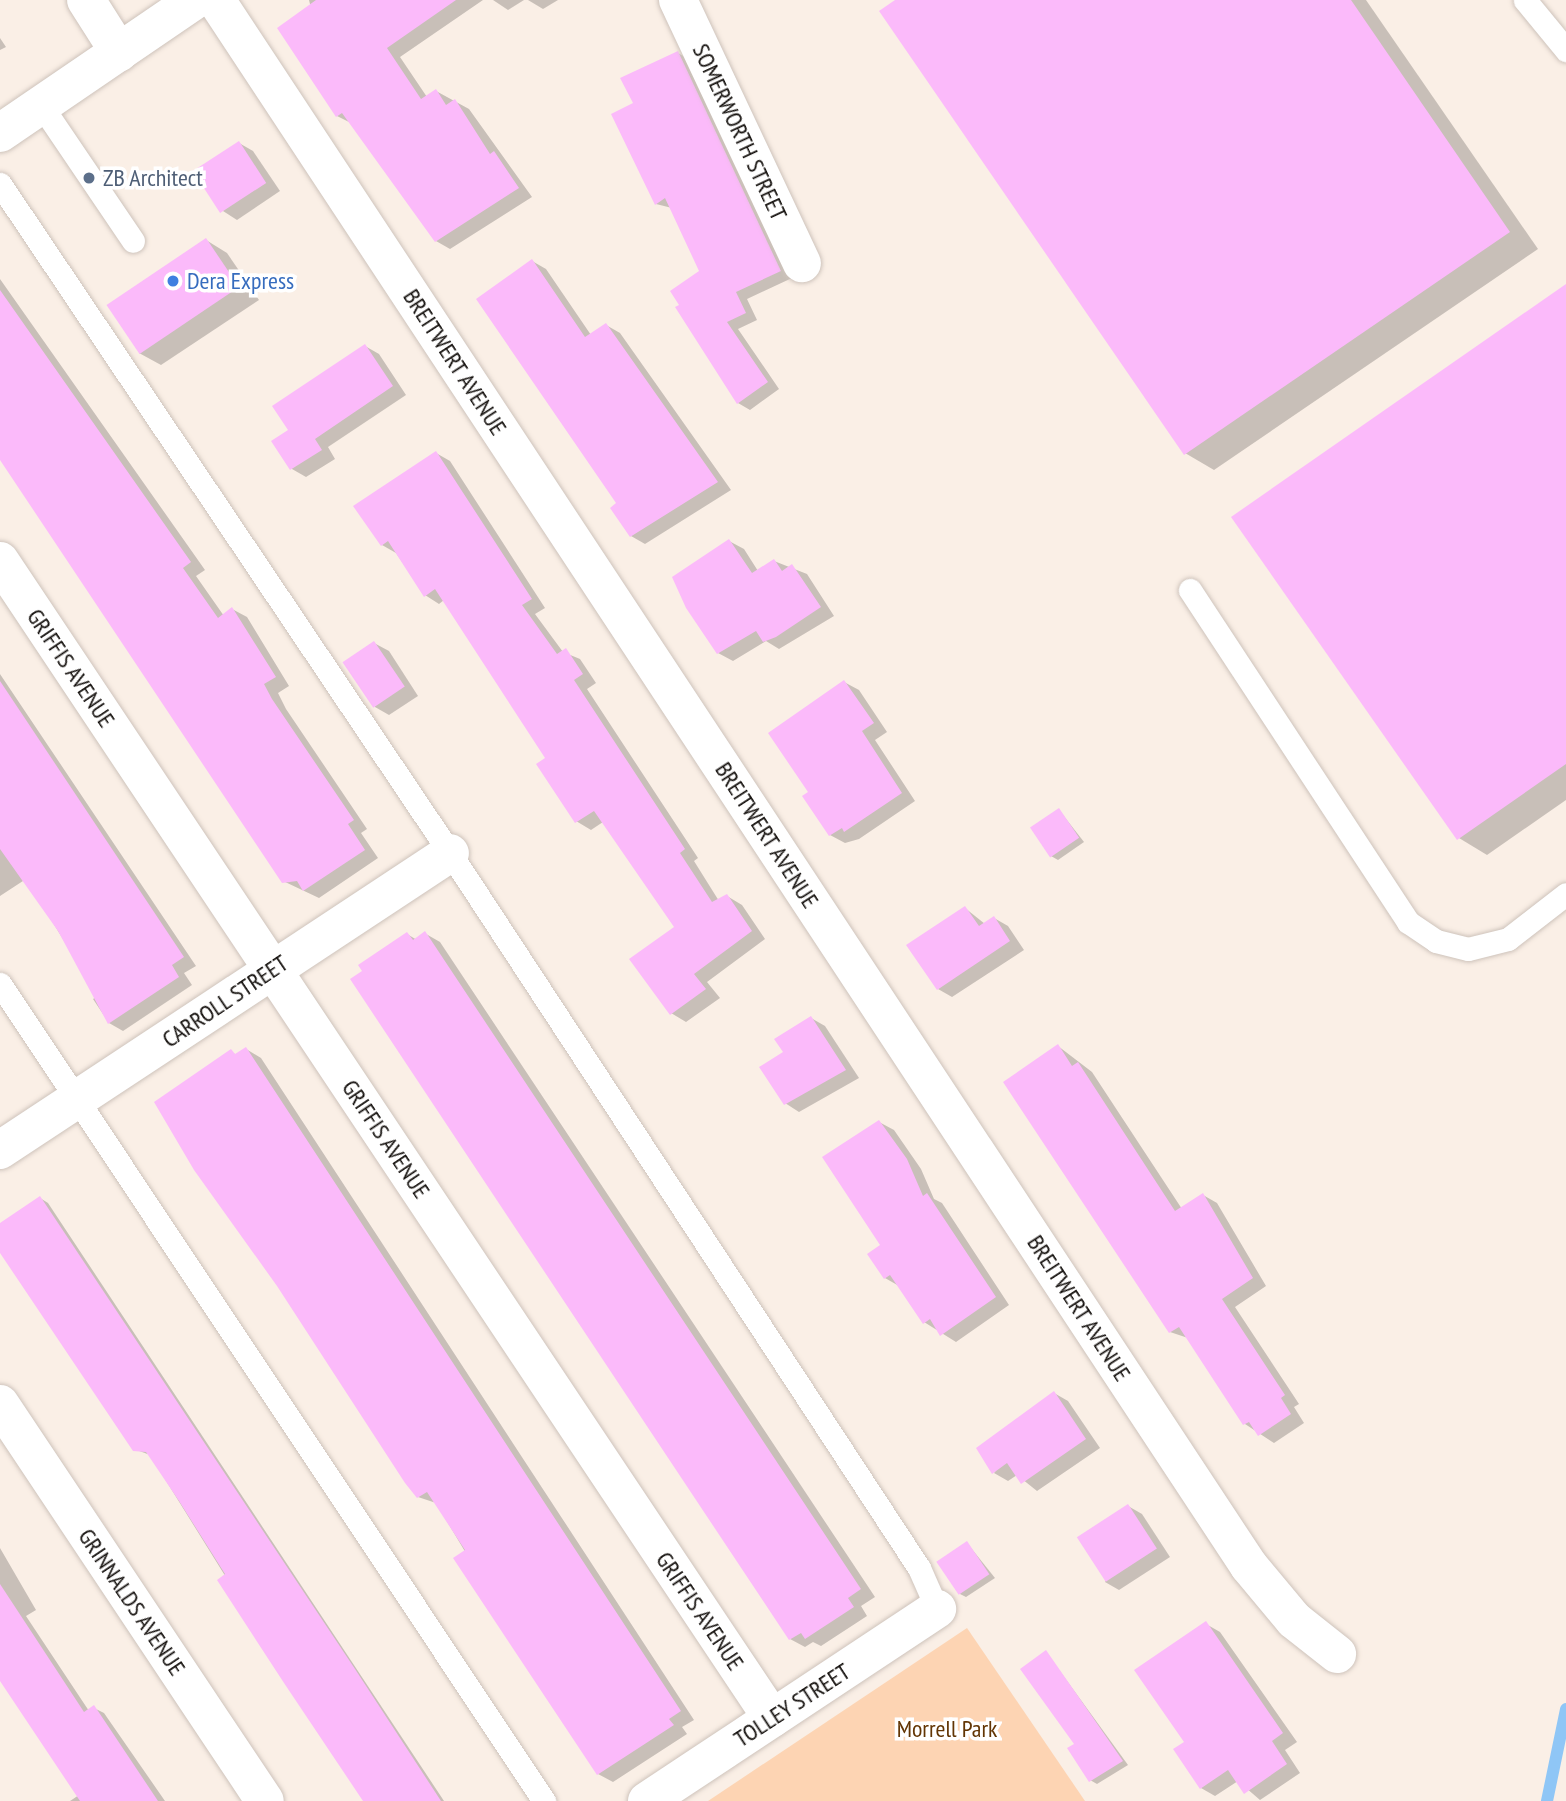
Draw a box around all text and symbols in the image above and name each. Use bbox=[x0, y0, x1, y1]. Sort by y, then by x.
street label: SOMERWORTH STREET bbox=[686, 39, 794, 225]
place label: ZB Architect bbox=[103, 164, 203, 192]
marker: ZB Architect bbox=[81, 170, 97, 186]
place label: Dera Express bbox=[187, 267, 294, 295]
marker: Dera Express bbox=[165, 273, 181, 289]
street label: BREITWERT AVENUE bbox=[397, 283, 513, 441]
street label: GRIFFIS AVENUE bbox=[21, 603, 121, 733]
street label: BREITWERT AVENUE bbox=[709, 756, 825, 914]
street label: CARROLL STREET bbox=[156, 948, 294, 1054]
street label: GRIFFIS AVENUE bbox=[336, 1074, 436, 1204]
street label: BREITWERT AVENUE bbox=[1021, 1229, 1137, 1387]
street label: GRINNALDS AVENUE bbox=[72, 1523, 192, 1681]
street label: GRIFFIS AVENUE bbox=[650, 1546, 750, 1676]
street label: TOLLEY STREET bbox=[728, 1657, 856, 1753]
park label: Morrell Park bbox=[897, 1715, 997, 1743]

